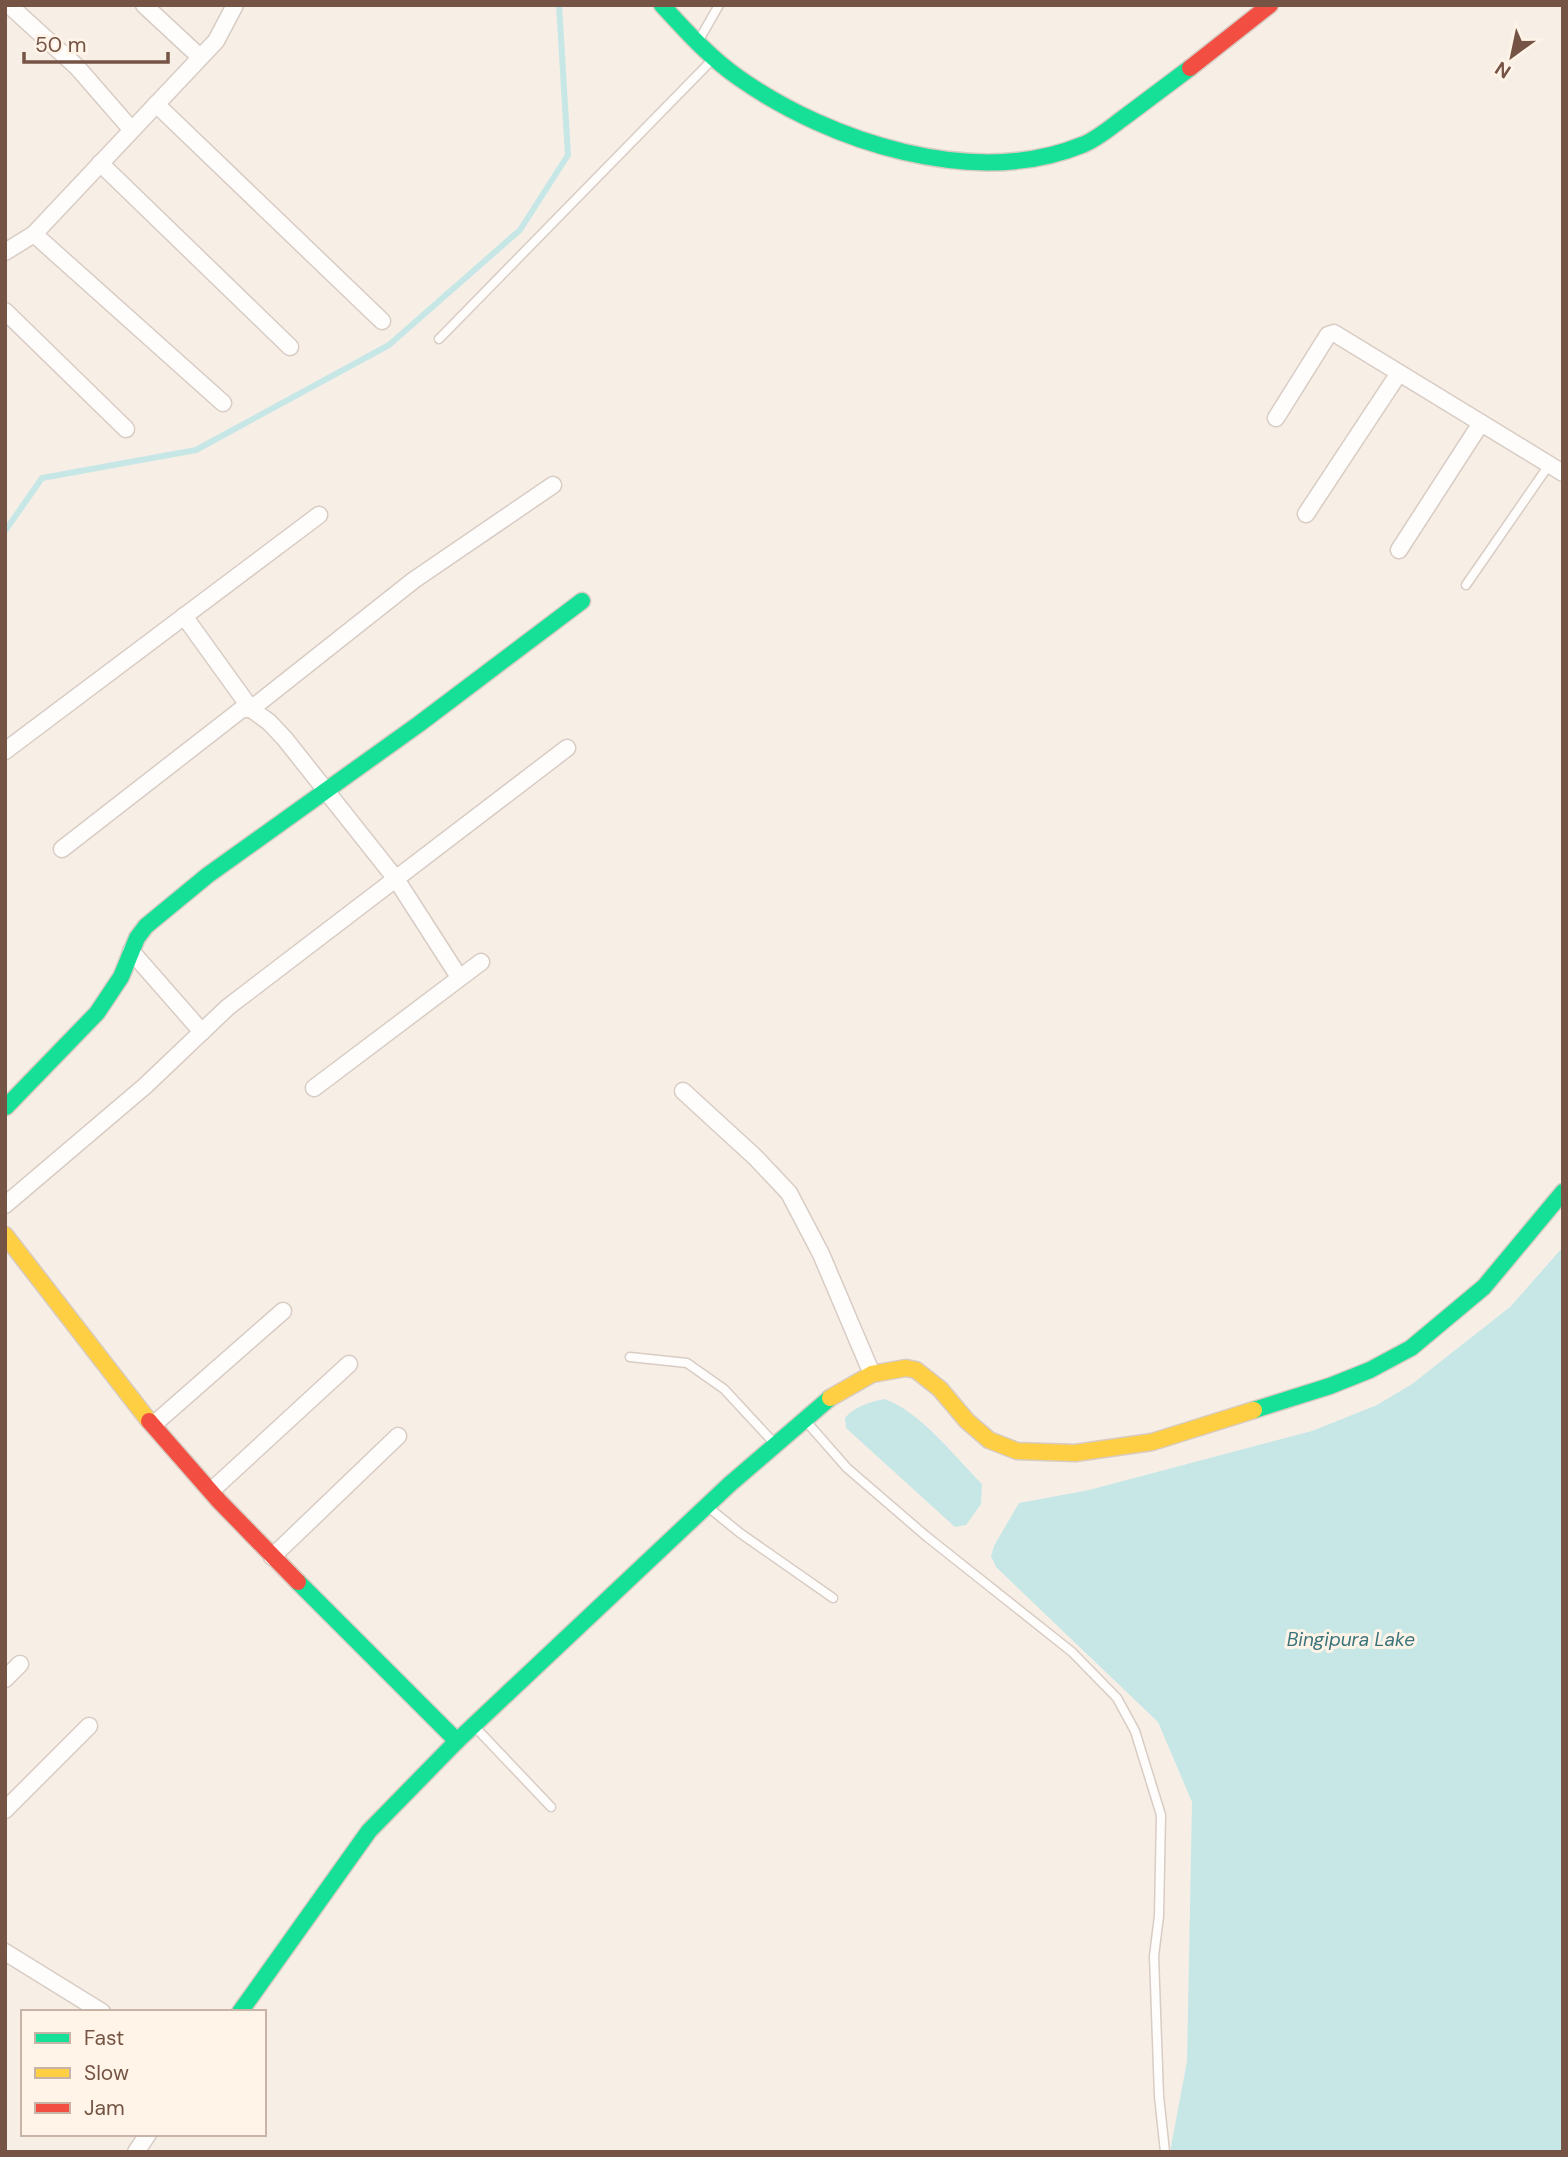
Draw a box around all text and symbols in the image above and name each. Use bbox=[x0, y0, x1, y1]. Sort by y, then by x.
scale bar bbox=[24, 21, 168, 65]
north arrow bbox=[1477, 21, 1547, 91]
text: 50 m bbox=[35, 31, 86, 59]
text: N bbox=[1490, 56, 1516, 84]
water label: Bingipura Lake bbox=[1287, 1627, 1415, 1652]
legend bbox=[21, 2010, 266, 2136]
text: Fast bbox=[84, 2024, 124, 2052]
text: Slow bbox=[84, 2059, 129, 2087]
text: Jam bbox=[84, 2094, 125, 2122]

